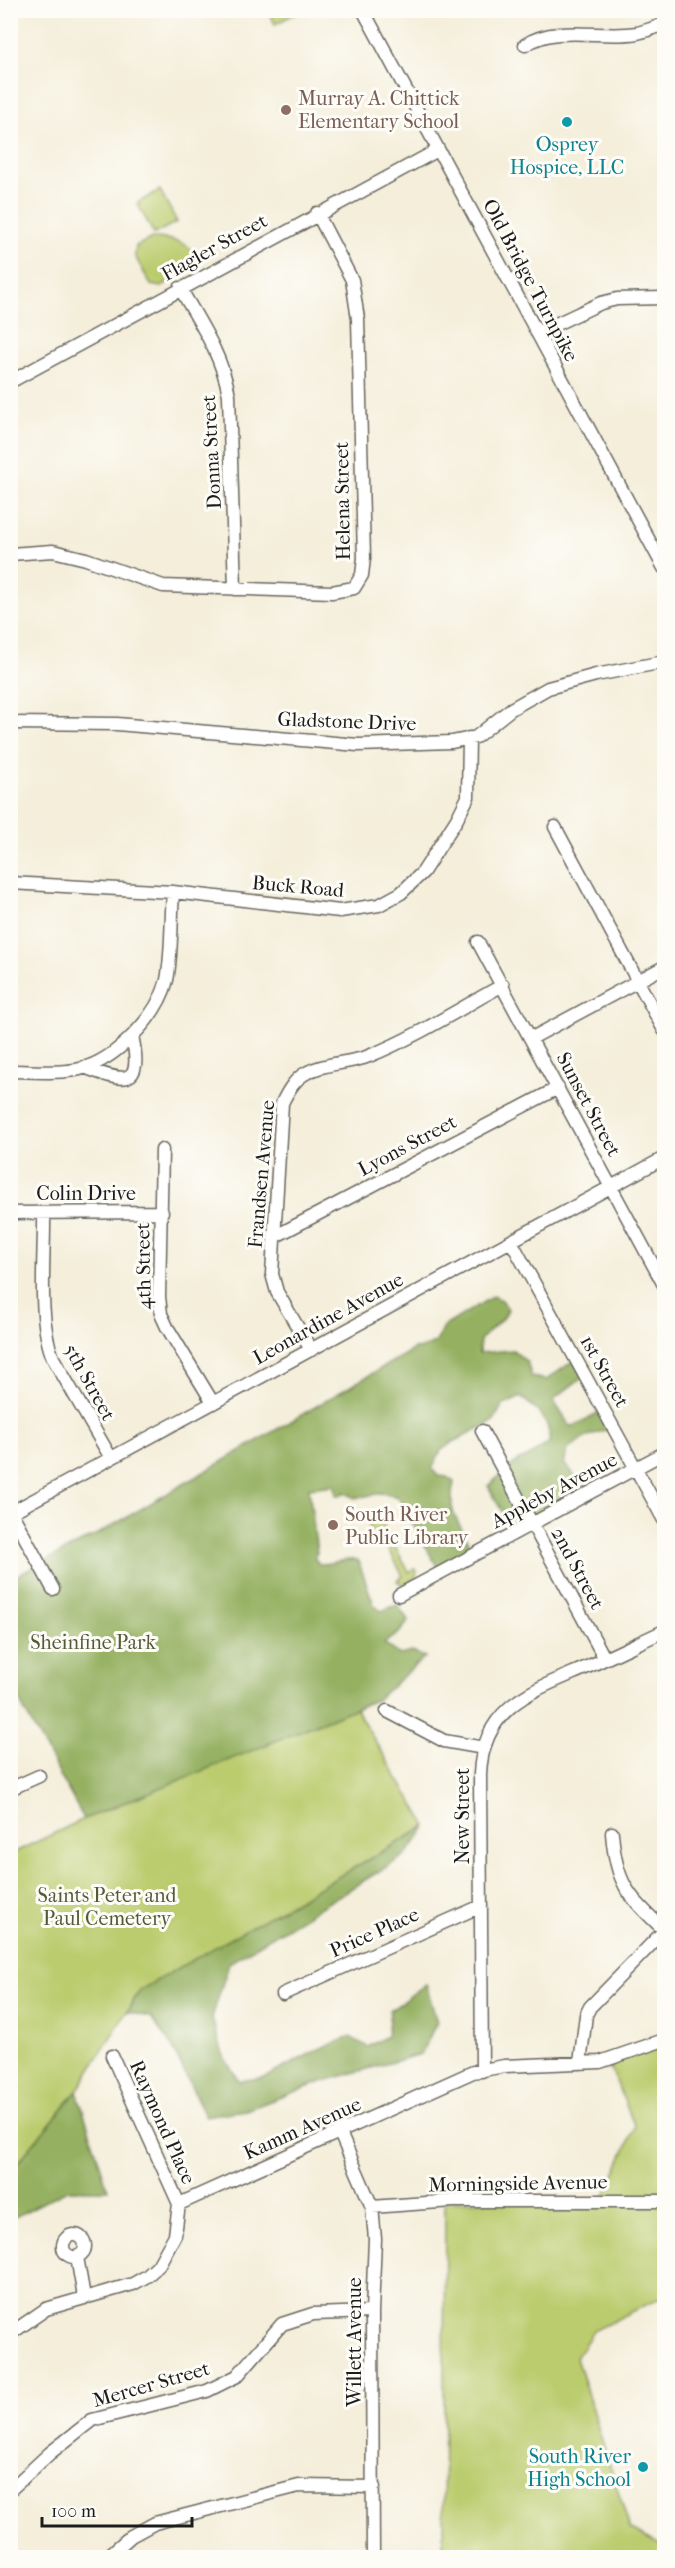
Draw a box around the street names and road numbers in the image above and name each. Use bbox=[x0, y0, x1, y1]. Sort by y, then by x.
street label: Old Bridge Turnpike bbox=[478, 195, 583, 365]
street label: Flagler Street bbox=[157, 209, 271, 286]
street label: Donna Street bbox=[197, 394, 226, 510]
street label: Helena Street bbox=[330, 442, 355, 560]
street label: Gladstone Drive bbox=[277, 708, 417, 735]
street label: Buck Road bbox=[251, 871, 346, 902]
street label: Sunset Street bbox=[551, 1048, 626, 1160]
street label: Frandsen Avenue bbox=[244, 1099, 279, 1249]
street label: Lyons Street bbox=[354, 1110, 460, 1181]
street label: Colin Drive bbox=[36, 1182, 136, 1205]
street label: 4th Street bbox=[131, 1222, 156, 1310]
street label: Leonardine Avenue bbox=[249, 1268, 407, 1369]
street label: 1st Street bbox=[575, 1331, 634, 1411]
street label: 5th Street bbox=[59, 1340, 120, 1425]
street label: Appleby Avenue bbox=[487, 1448, 621, 1534]
street label: 2nd Street bbox=[546, 1523, 609, 1613]
street label: New Street bbox=[451, 1768, 474, 1864]
street label: Price Place bbox=[326, 1903, 422, 1962]
street label: Raymond Place bbox=[125, 2057, 200, 2188]
street label: Kamm Avenue bbox=[240, 2092, 365, 2165]
street label: Morningside Avenue bbox=[428, 2170, 608, 2197]
street label: Willett Avenue bbox=[343, 2277, 366, 2408]
street label: Mercer Street bbox=[90, 2357, 212, 2412]

